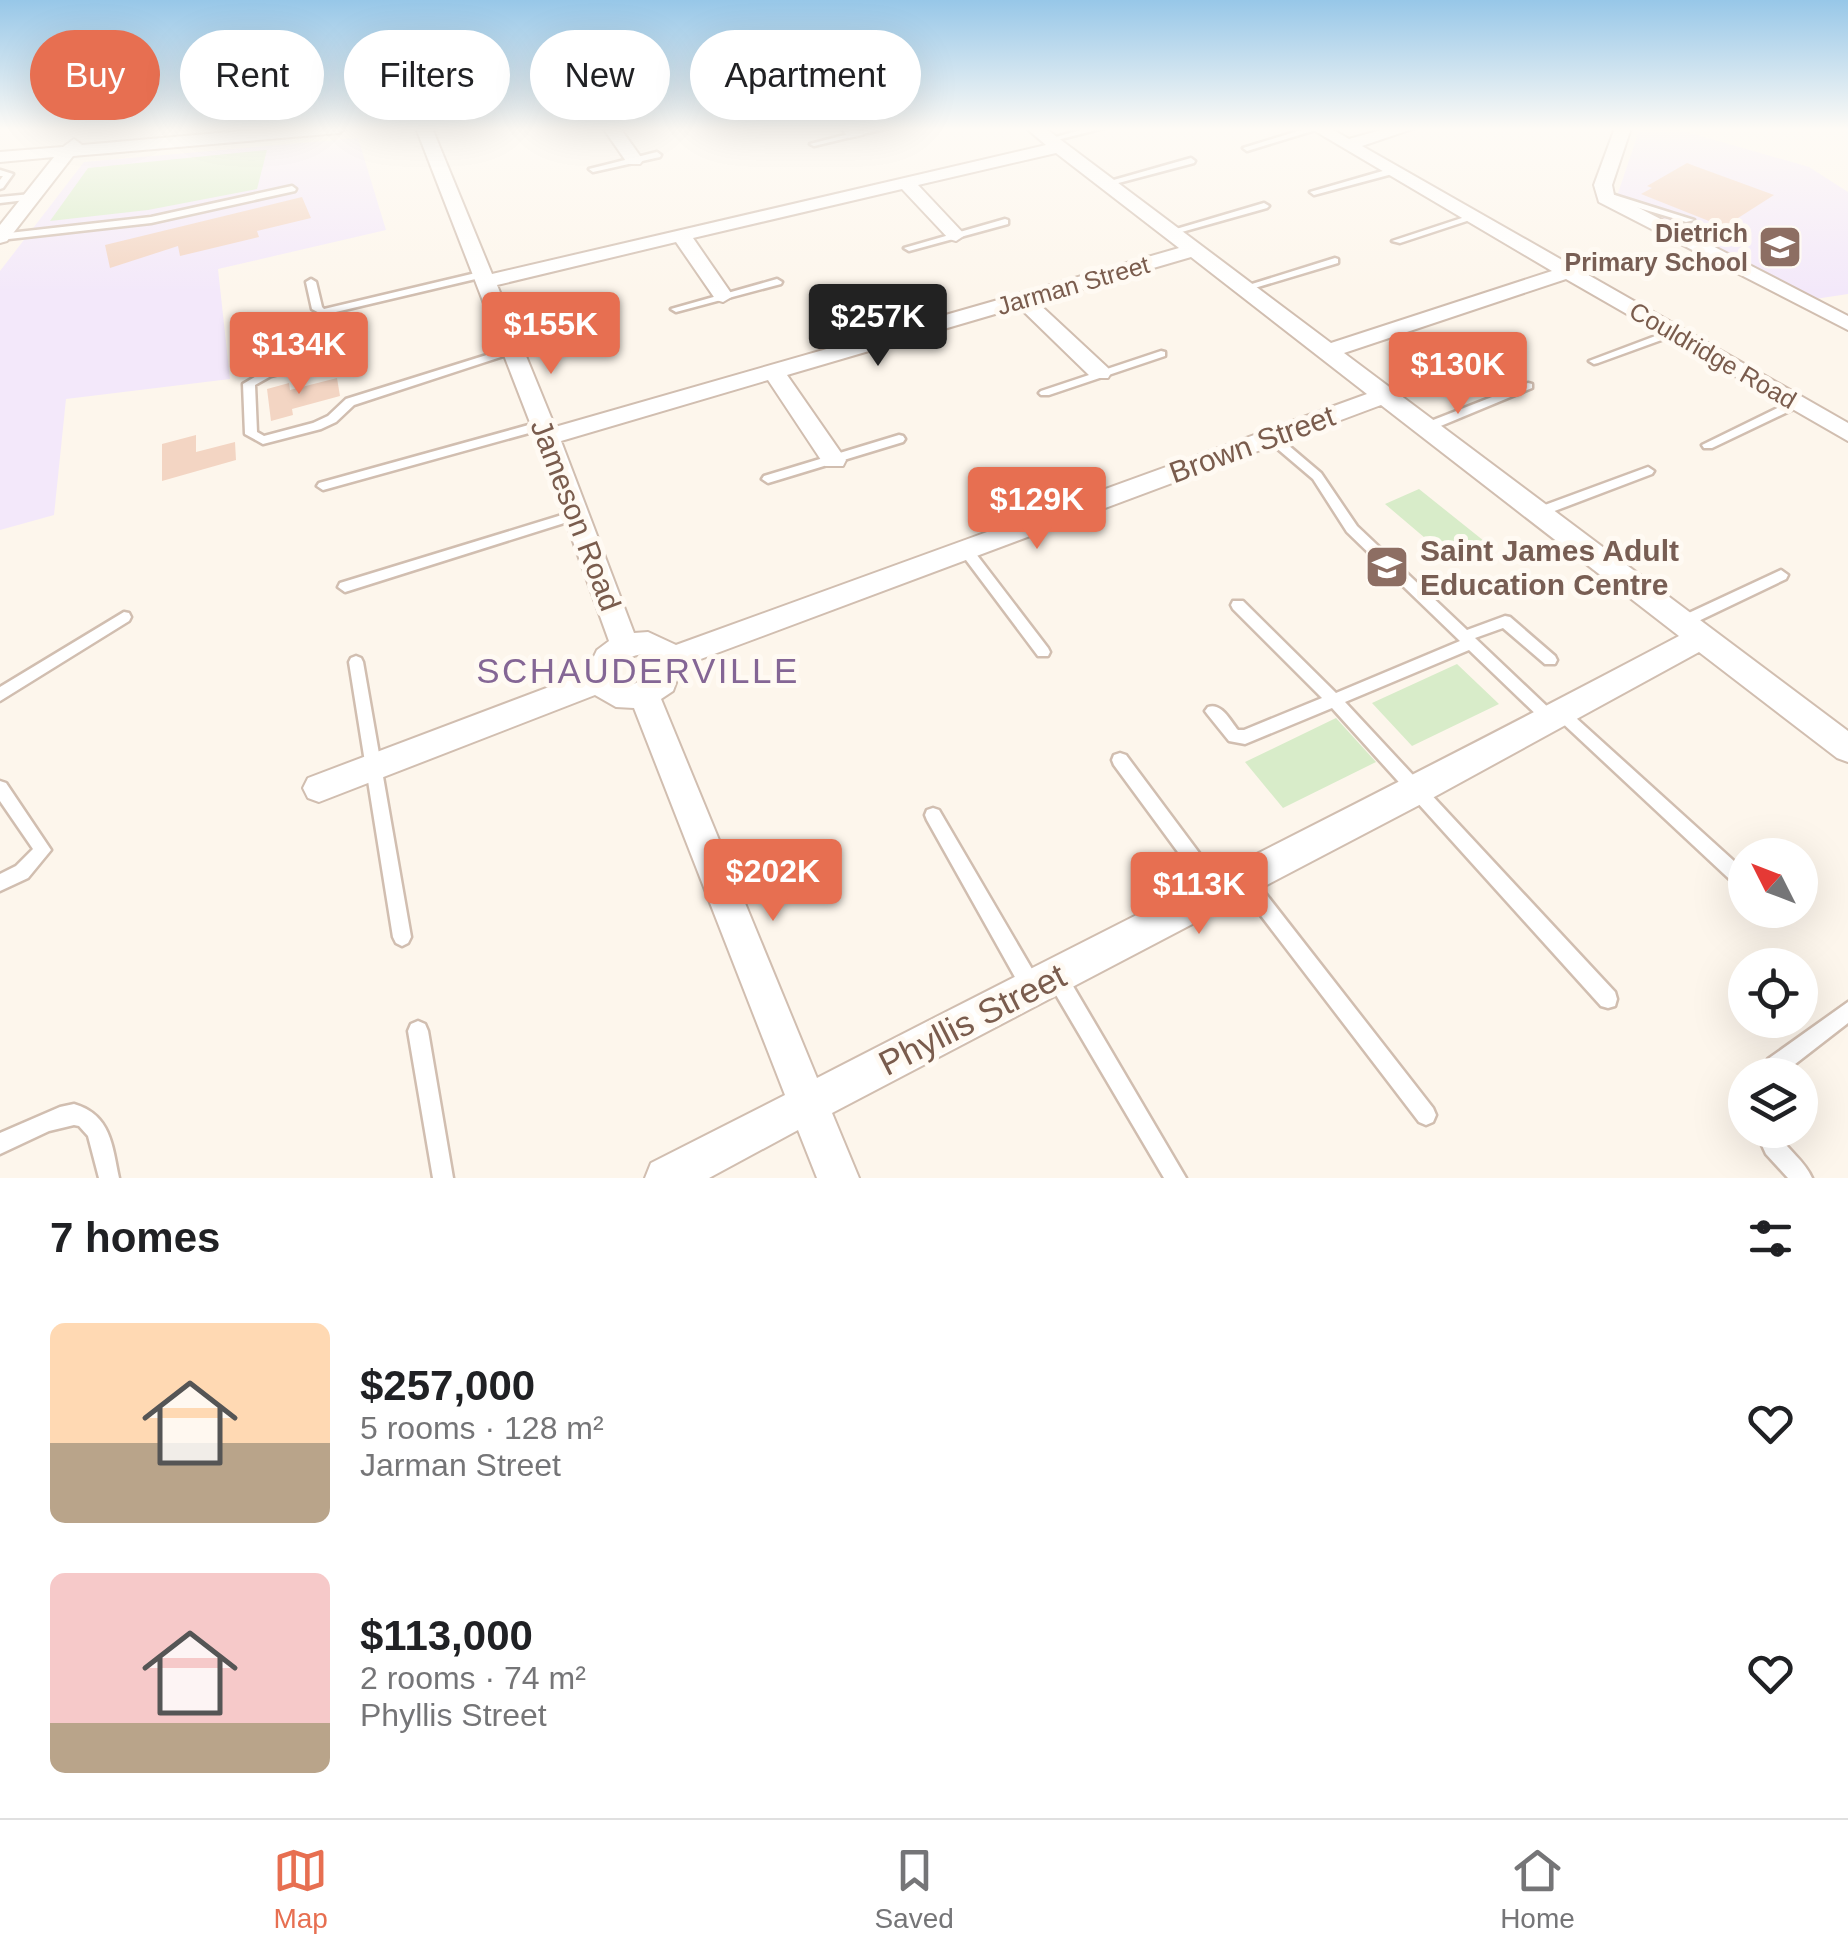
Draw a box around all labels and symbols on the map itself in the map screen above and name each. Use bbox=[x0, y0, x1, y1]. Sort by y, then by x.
place label: Dietrich Primary School bbox=[1565, 219, 1748, 276]
school or university icon: Dietrich Primary School bbox=[1757, 224, 1803, 270]
street label: Jarman Street bbox=[994, 250, 1152, 320]
pin: $257K bbox=[808, 284, 948, 369]
pin: $155K bbox=[481, 292, 621, 377]
street label: Couldridge Road bbox=[1625, 296, 1801, 414]
pin: $134K bbox=[229, 312, 369, 397]
pin: $130K bbox=[1388, 332, 1528, 417]
street label: Brown Street bbox=[1165, 399, 1340, 489]
street label: Jameson Road bbox=[524, 415, 628, 615]
pin: $129K bbox=[967, 467, 1107, 552]
place label: Saint James Adult Education Centre bbox=[1420, 534, 1679, 601]
school or university icon: Saint James Adult Education Centre bbox=[1364, 544, 1410, 590]
district label: SCHAUDERVILLE bbox=[476, 651, 800, 690]
north arrow bbox=[1728, 838, 1818, 928]
pin: $202K bbox=[703, 839, 843, 924]
pin: $113K bbox=[1129, 852, 1269, 937]
street label: Phyllis Street bbox=[872, 955, 1072, 1083]

